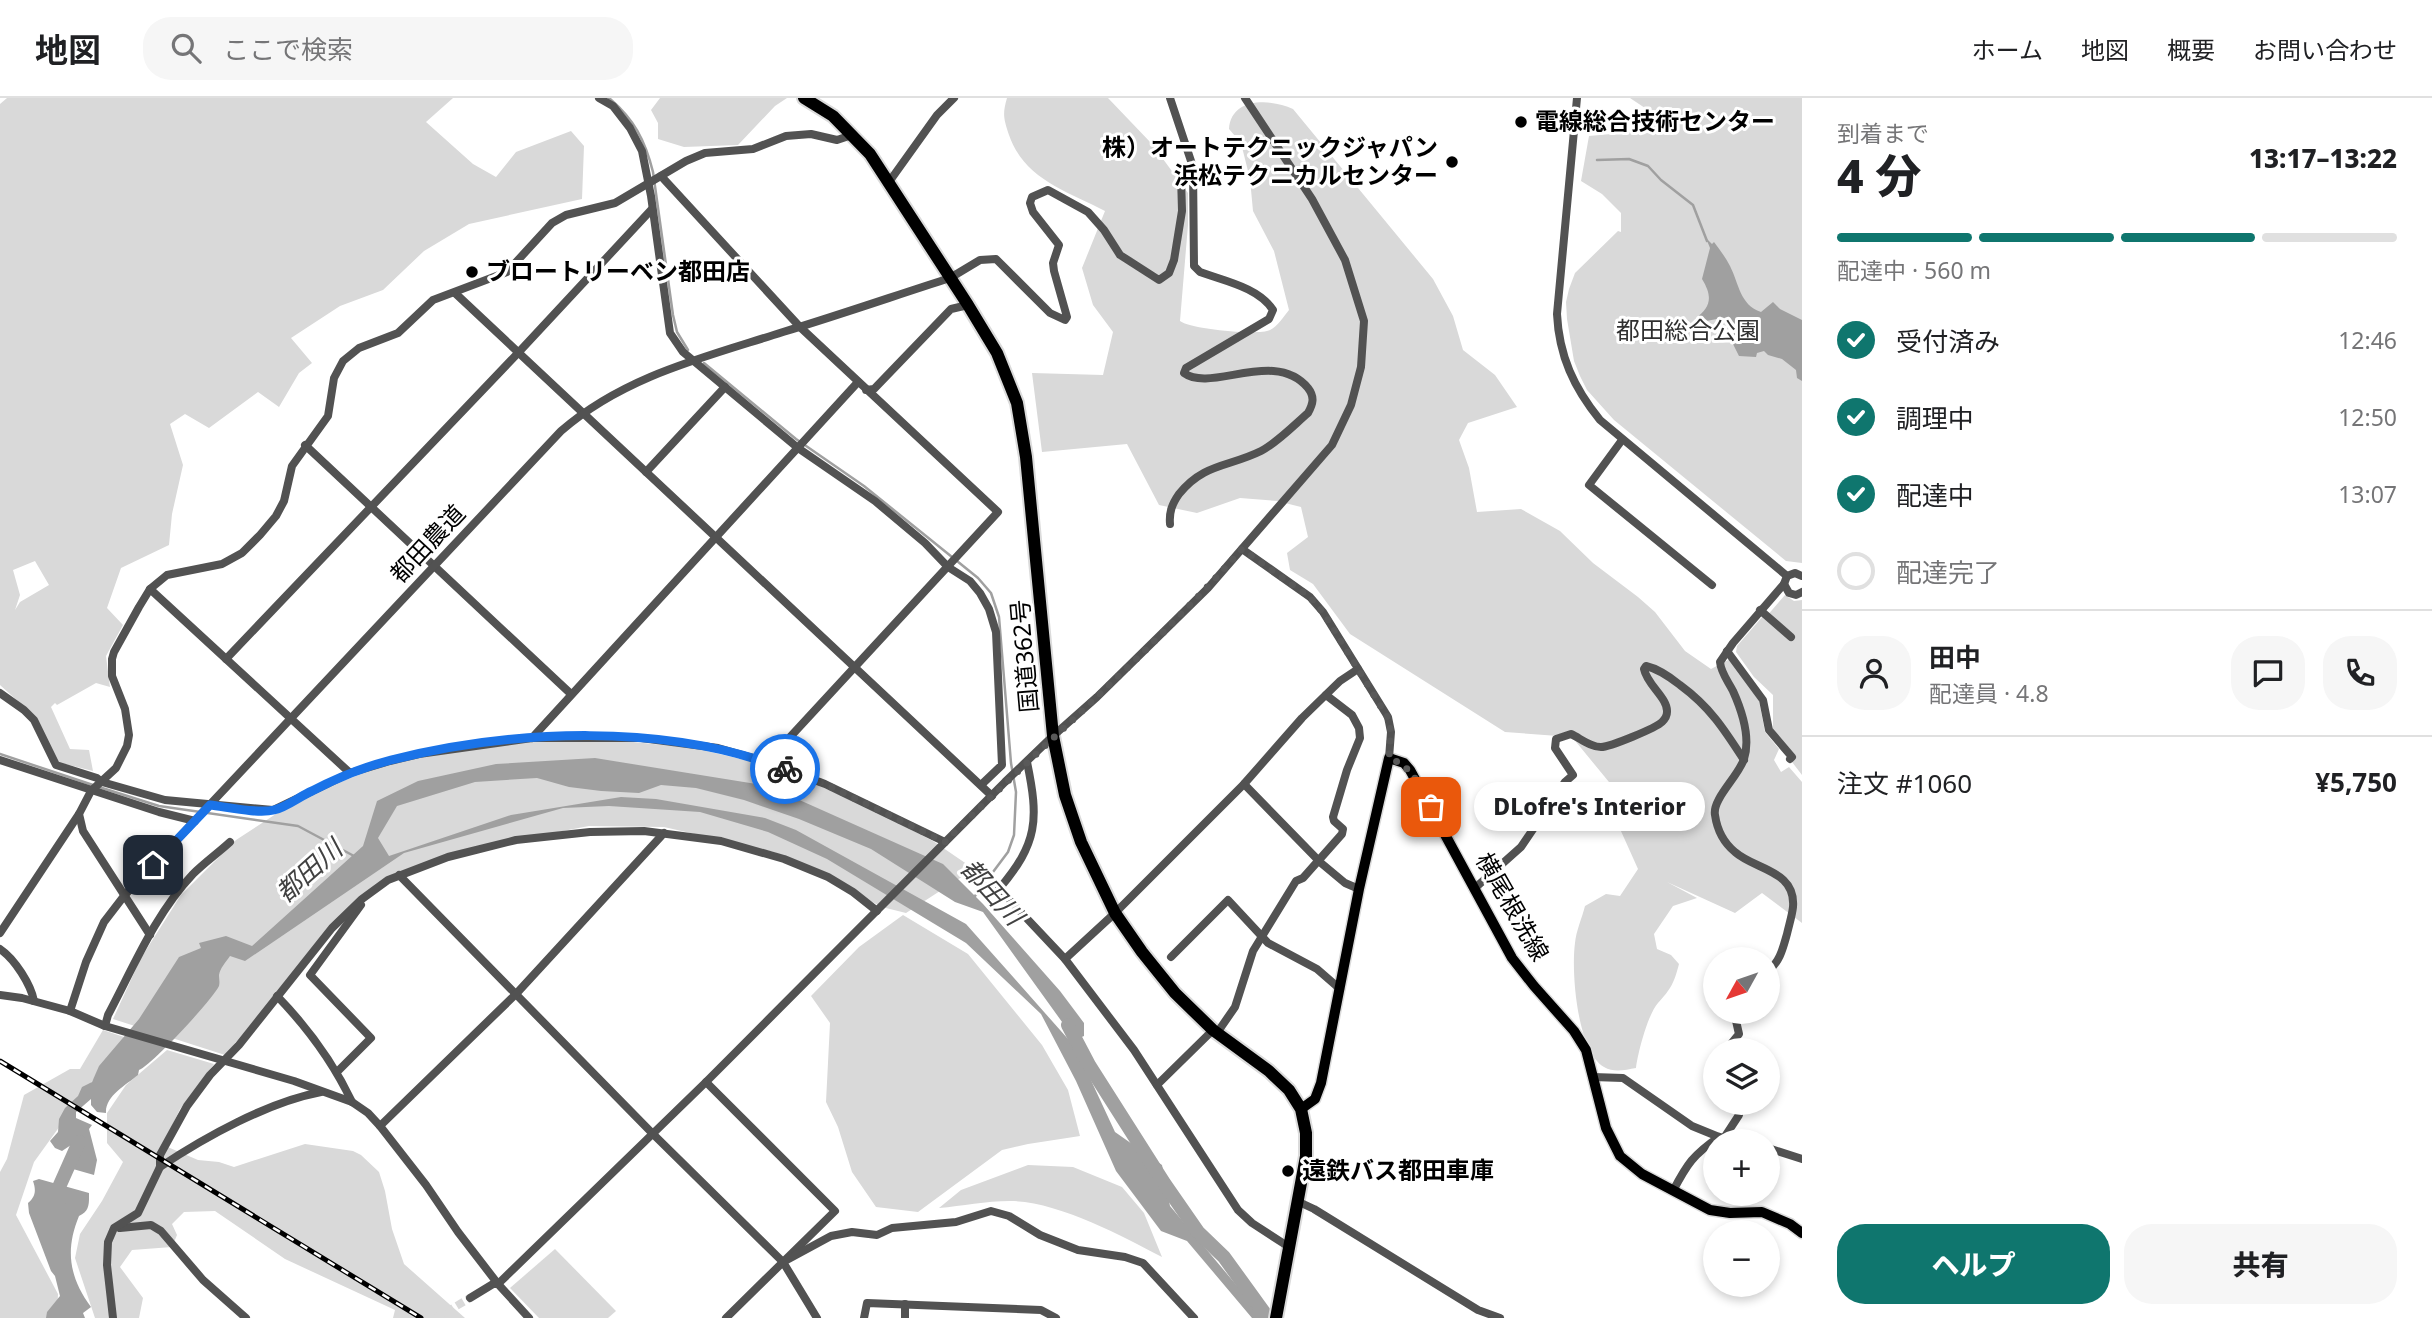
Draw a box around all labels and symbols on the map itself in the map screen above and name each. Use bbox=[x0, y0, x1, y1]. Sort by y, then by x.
place label: 電線総合技術センター bbox=[1535, 104, 1775, 137]
marker: 電線総合技術センター bbox=[1513, 114, 1529, 130]
place label: 株）オートテクニックジャパン 浜松テクニカルセンター bbox=[1102, 130, 1438, 191]
marker: 株）オートテクニックジャパン 浜松テクニカルセンター bbox=[1444, 154, 1460, 170]
place label: ブロートリーベン都田店 bbox=[486, 254, 750, 287]
marker: ブロートリーベン都田店 bbox=[464, 264, 480, 280]
park label: 都田総合公園 bbox=[1616, 313, 1760, 346]
street label: 都田農道 bbox=[382, 497, 472, 589]
street label: 国道362号 bbox=[1002, 598, 1045, 714]
courier bbox=[750, 734, 820, 804]
pin bbox=[1401, 777, 1461, 837]
callout: DLofre's Interior bbox=[1473, 782, 1704, 832]
water label: 都田川 bbox=[267, 829, 352, 910]
pin bbox=[123, 835, 183, 895]
street label: 横尾根洗線 bbox=[1469, 846, 1558, 966]
water label: 都田川 bbox=[953, 850, 1034, 935]
north arrow bbox=[1703, 947, 1780, 1024]
place label: 遠鉄バス都田車庫 bbox=[1302, 1153, 1494, 1186]
marker: 遠鉄バス都田車庫 bbox=[1280, 1163, 1296, 1179]

